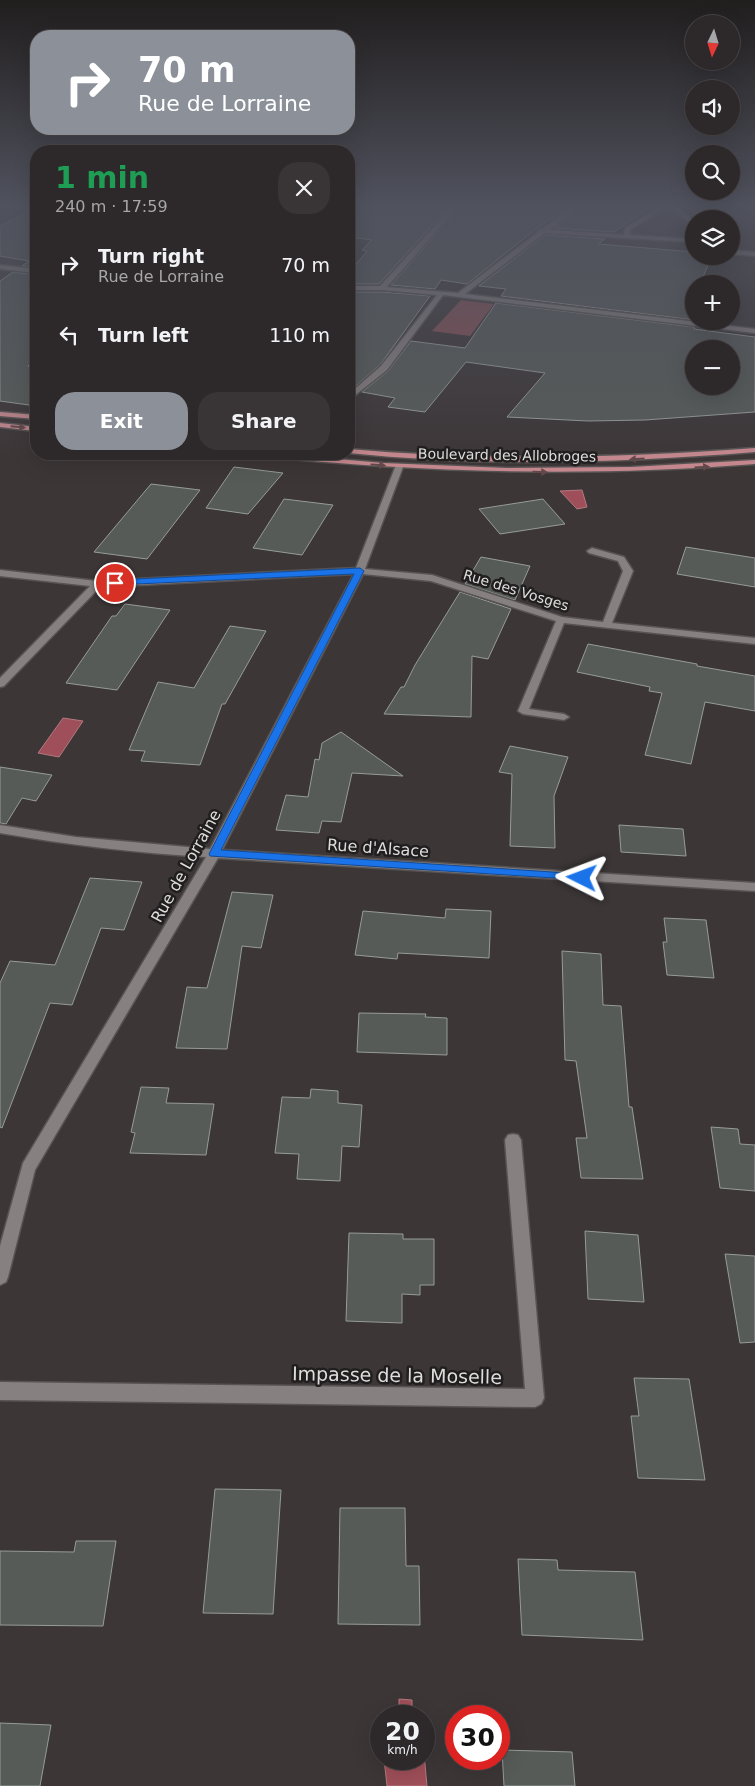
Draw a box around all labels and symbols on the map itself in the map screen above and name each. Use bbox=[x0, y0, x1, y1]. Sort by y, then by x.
north arrow bbox=[685, 15, 740, 70]
one-way arrow bbox=[10, 423, 26, 431]
street label: Boulevard des Allobroges bbox=[418, 445, 596, 465]
one-way arrow bbox=[628, 455, 644, 463]
one-way arrow bbox=[370, 461, 386, 469]
one-way arrow bbox=[695, 463, 711, 471]
one-way arrow bbox=[532, 468, 548, 476]
pin bbox=[94, 562, 136, 604]
street label: Rue des Vosges bbox=[461, 566, 571, 614]
street label: Rue de Lorraine bbox=[147, 806, 225, 926]
street label: Rue d'Alsace bbox=[326, 835, 430, 861]
position arrow bbox=[555, 851, 607, 903]
street label: Impasse de la Moselle bbox=[292, 1362, 502, 1388]
speed limit sign: 30 bbox=[445, 1705, 510, 1770]

